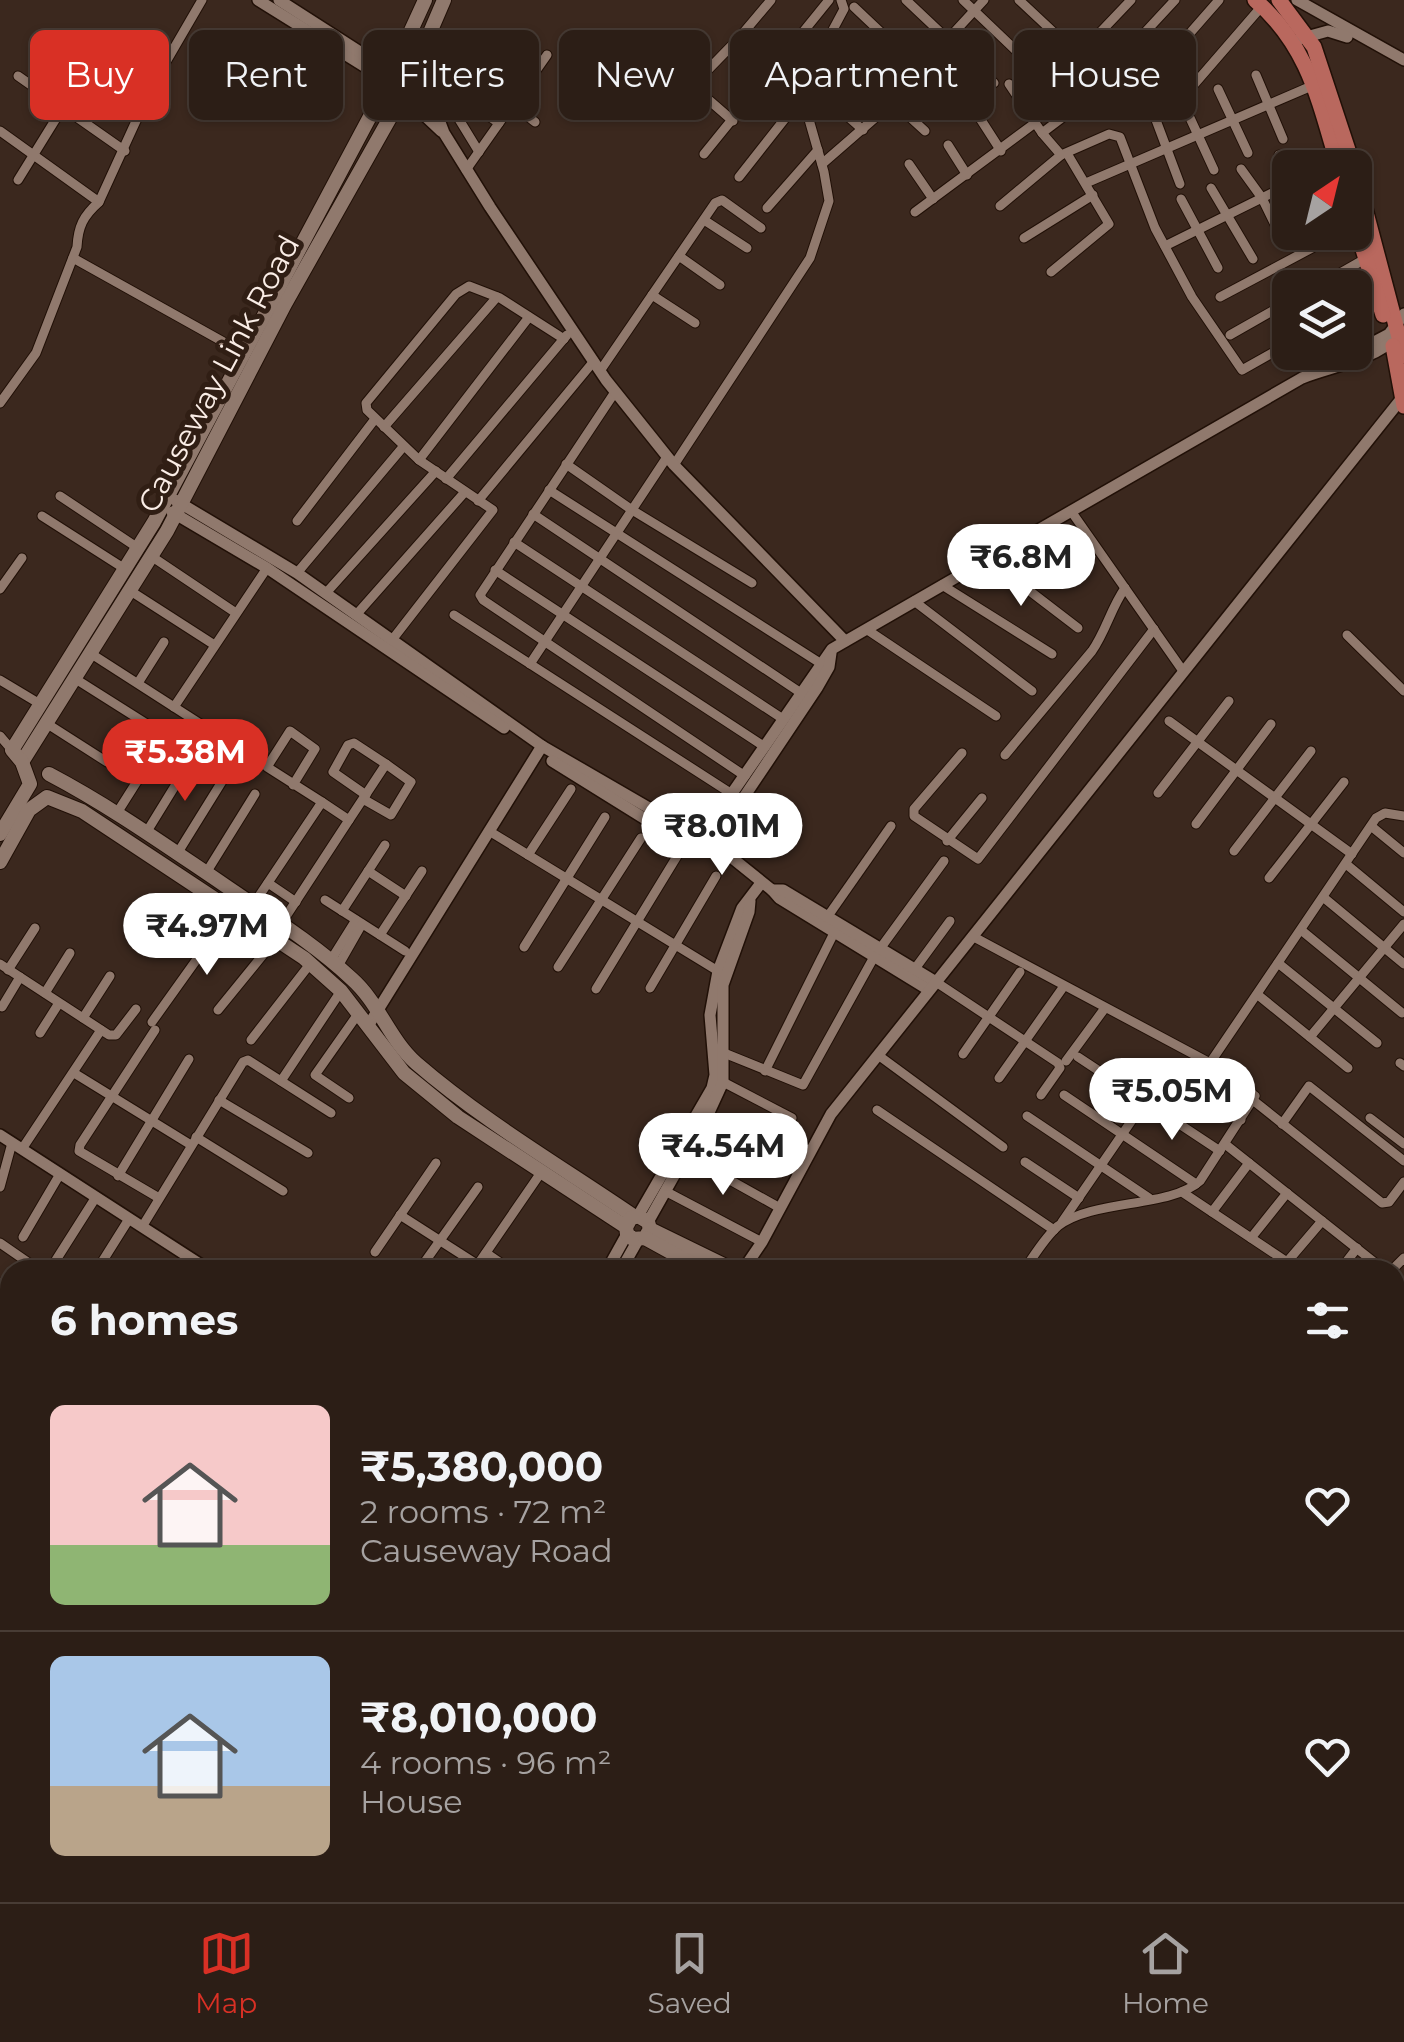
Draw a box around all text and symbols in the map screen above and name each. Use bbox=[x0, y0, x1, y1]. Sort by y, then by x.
chip: Buy bbox=[30, 30, 169, 120]
chip: Rent bbox=[189, 30, 343, 120]
chip: Filters bbox=[363, 30, 539, 120]
chip: New bbox=[559, 30, 710, 120]
chip: Apartment bbox=[730, 30, 994, 120]
chip: House bbox=[1014, 30, 1196, 120]
north arrow bbox=[1272, 150, 1372, 250]
map controls bbox=[1272, 150, 1372, 370]
street label: Causeway Link Road bbox=[130, 229, 307, 519]
button: layers bbox=[1272, 270, 1372, 370]
pin: ₹6.8M bbox=[951, 524, 1091, 609]
text: ₹6.8M bbox=[969, 537, 1073, 576]
pin: ₹5.38M bbox=[104, 719, 266, 804]
text: ₹5.38M bbox=[124, 732, 246, 771]
pin: ₹8.01M bbox=[641, 793, 803, 878]
text: ₹8.01M bbox=[663, 806, 781, 845]
pin: ₹4.97M bbox=[126, 893, 288, 978]
text: ₹4.97M bbox=[145, 906, 269, 945]
pin: ₹5.05M bbox=[1091, 1058, 1253, 1143]
text: ₹5.05M bbox=[1111, 1071, 1233, 1110]
pin: ₹4.54M bbox=[642, 1113, 804, 1198]
text: ₹4.54M bbox=[661, 1126, 785, 1165]
icon: filters bbox=[1300, 1293, 1355, 1348]
text: 6 homes bbox=[50, 1294, 238, 1346]
text: ₹5,380,000 bbox=[360, 1440, 603, 1492]
icon: home bbox=[130, 1445, 250, 1565]
icon: heart bbox=[1300, 1478, 1355, 1533]
text: 2 rooms · 72 m² bbox=[360, 1492, 607, 1531]
text: Causeway Road bbox=[360, 1531, 613, 1570]
text: ₹8,010,000 bbox=[360, 1691, 598, 1743]
icon: home bbox=[130, 1696, 250, 1816]
icon: heart bbox=[1300, 1729, 1355, 1784]
text: 4 rooms · 96 m² bbox=[360, 1743, 612, 1782]
text: House bbox=[360, 1782, 463, 1821]
tab: Map bbox=[195, 1926, 257, 2020]
tab: Saved bbox=[648, 1926, 732, 2020]
tab: Home bbox=[1122, 1926, 1209, 2020]

